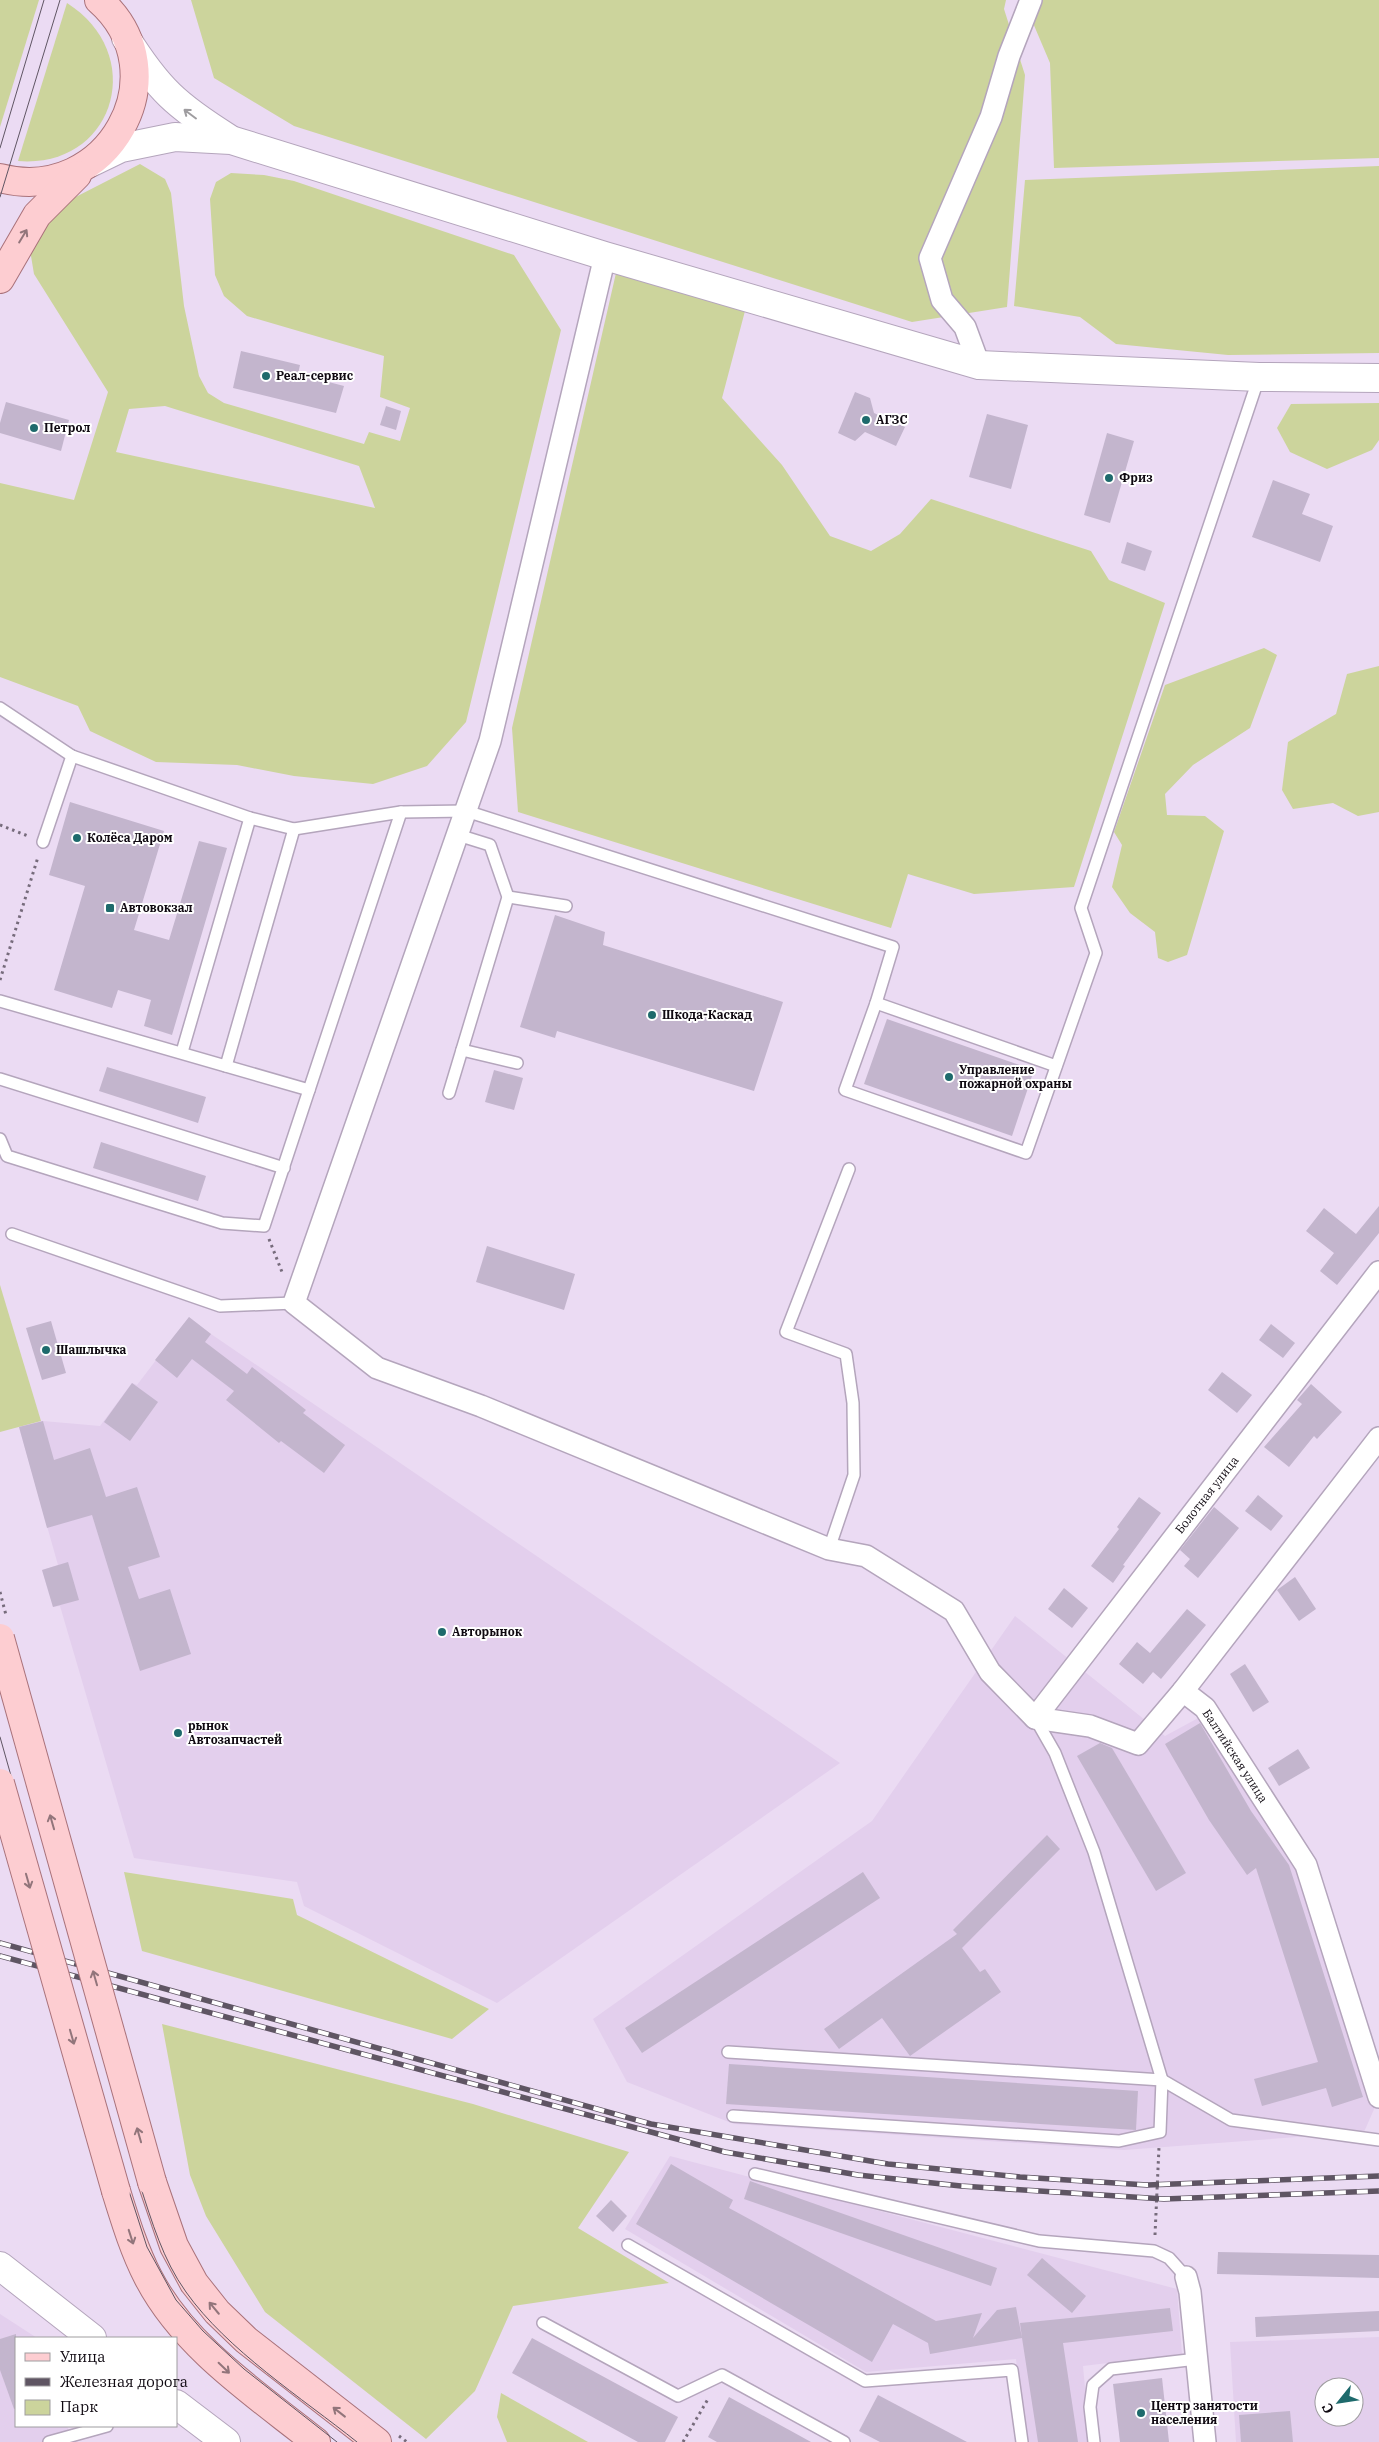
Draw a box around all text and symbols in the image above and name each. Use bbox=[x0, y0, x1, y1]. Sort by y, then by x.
one-way arrow bbox=[184, 108, 197, 119]
one-way arrow bbox=[19, 230, 29, 244]
place label: Реал-сервис bbox=[276, 368, 354, 383]
marker: Реал-сервис bbox=[260, 370, 272, 382]
place label: АГЗС bbox=[876, 412, 907, 427]
marker: АГЗС bbox=[860, 414, 872, 426]
place label: Петрол bbox=[44, 420, 90, 435]
marker: Петрол bbox=[28, 422, 40, 434]
place label: Фриз bbox=[1119, 470, 1153, 485]
marker: Фриз bbox=[1103, 472, 1115, 484]
place label: Колёса Даром bbox=[87, 830, 173, 845]
marker: Колёса Даром bbox=[71, 832, 83, 844]
place label: Автовокзал bbox=[120, 900, 193, 915]
marker: Автовокзал bbox=[104, 902, 116, 914]
place label: Шкода-Каскад bbox=[662, 1007, 752, 1022]
marker: Шкода-Каскад bbox=[646, 1009, 658, 1021]
place label: Управление пожарной охраны bbox=[959, 1062, 1072, 1091]
marker: Управление пожарной охраны bbox=[943, 1071, 955, 1083]
place label: Шашлычка bbox=[56, 1342, 127, 1357]
marker: Шашлычка bbox=[40, 1344, 52, 1356]
street label: Болотная улица bbox=[1172, 1453, 1242, 1536]
place label: Авторынок bbox=[452, 1624, 523, 1639]
marker: Авторынок bbox=[436, 1626, 448, 1638]
street label: Балтийская улица bbox=[1200, 1706, 1271, 1806]
place label: рынок Автозапчастей bbox=[188, 1718, 282, 1747]
marker: рынок Автозапчастей bbox=[172, 1727, 184, 1739]
one-way arrow bbox=[46, 1814, 56, 1830]
one-way arrow bbox=[23, 1872, 33, 1888]
one-way arrow bbox=[90, 1971, 100, 1987]
one-way arrow bbox=[68, 2029, 77, 2045]
one-way arrow bbox=[134, 2127, 144, 2143]
one-way arrow bbox=[127, 2229, 136, 2245]
one-way arrow bbox=[208, 2302, 219, 2315]
legend bbox=[15, 2337, 178, 2427]
text: Улица bbox=[60, 2347, 105, 2366]
one-way arrow bbox=[218, 2362, 231, 2374]
text: Железная дорога bbox=[60, 2372, 188, 2391]
north arrow bbox=[1314, 2377, 1364, 2427]
text: Парк bbox=[60, 2397, 98, 2416]
place label: Центр занятости населения bbox=[1151, 2398, 1258, 2427]
text: С bbox=[1318, 2400, 1338, 2417]
one-way arrow bbox=[332, 2407, 345, 2418]
marker: Центр занятости населения bbox=[1135, 2407, 1147, 2419]

